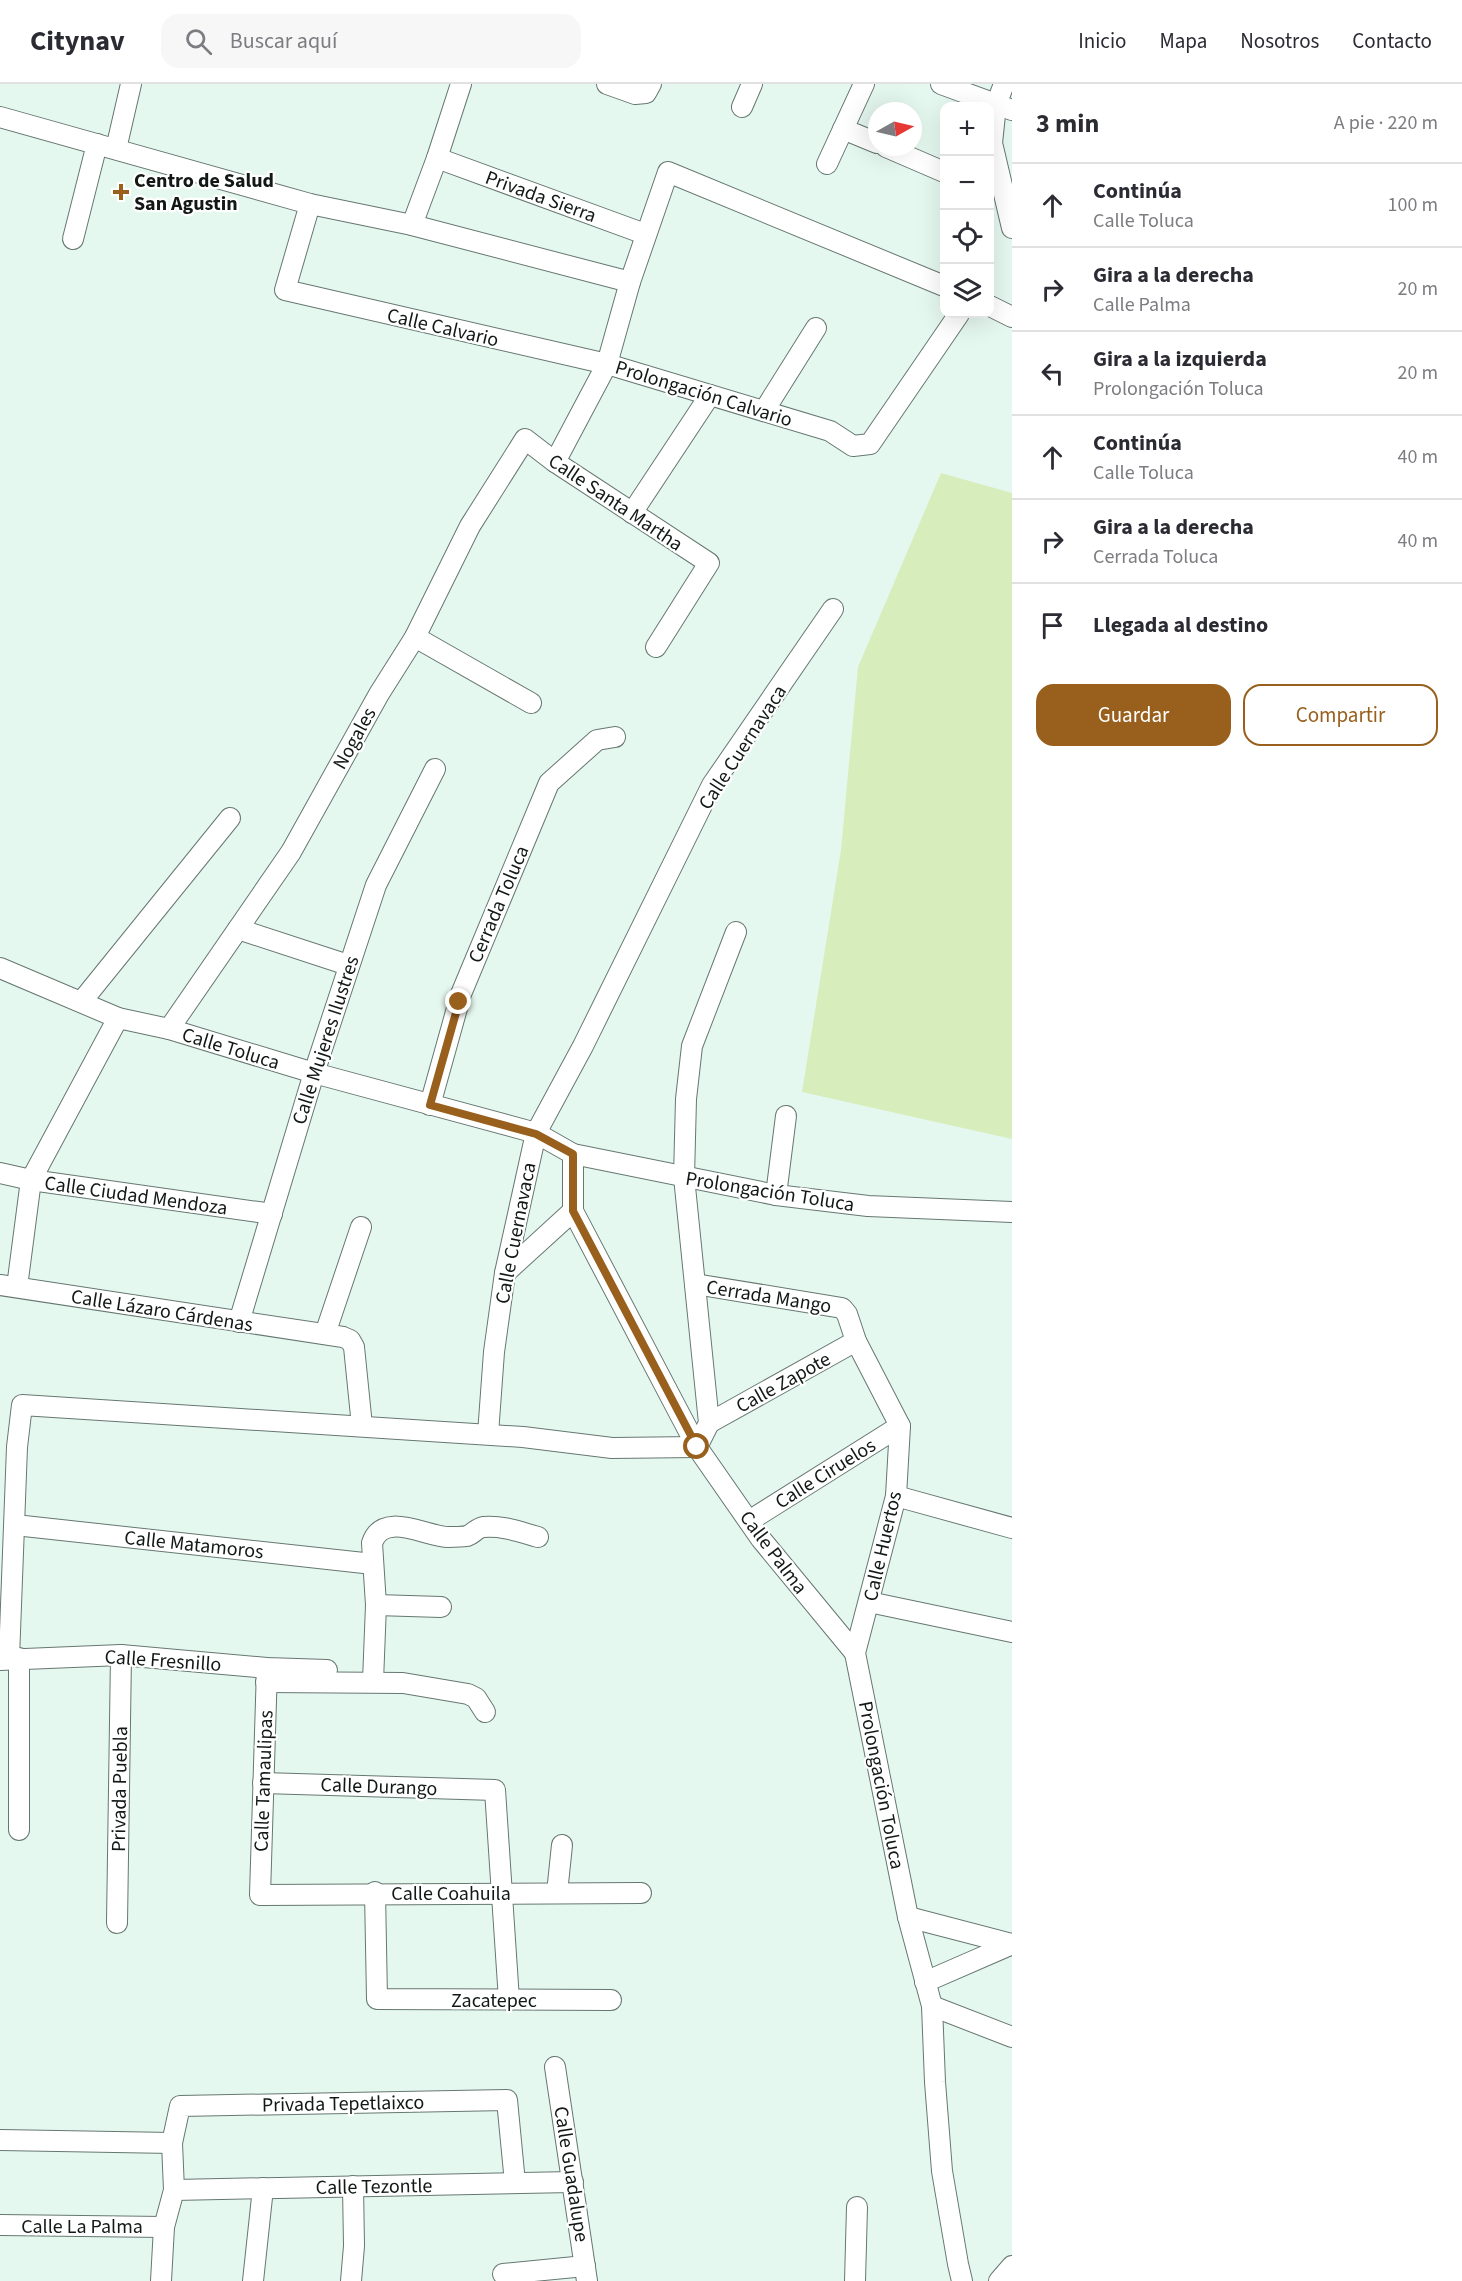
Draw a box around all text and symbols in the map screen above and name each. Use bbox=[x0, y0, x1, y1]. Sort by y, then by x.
search box bbox=[161, 14, 581, 68]
text: Citynav bbox=[30, 21, 125, 61]
icon: search bbox=[182, 25, 215, 58]
text: Buscar aquí bbox=[230, 25, 338, 57]
text: Inicio bbox=[1078, 26, 1126, 56]
text: Mapa bbox=[1159, 26, 1207, 56]
text: Nosotros bbox=[1240, 26, 1319, 56]
text: Contacto bbox=[1352, 26, 1432, 56]
north arrow bbox=[868, 102, 922, 156]
map controls bbox=[940, 102, 994, 318]
button: + bbox=[940, 102, 994, 156]
text: 3 min bbox=[1036, 105, 1099, 142]
text: A pie · 220 m bbox=[1334, 109, 1438, 137]
button: − bbox=[940, 156, 994, 210]
street label: Privada Sierra bbox=[481, 164, 600, 230]
place label: Centro de Salud San Agustin bbox=[134, 167, 274, 218]
text: Continúa bbox=[1093, 175, 1182, 207]
marker: Centro de Salud San Agustin bbox=[112, 183, 130, 201]
icon: ahead bbox=[1036, 189, 1069, 222]
text: 100 m bbox=[1388, 191, 1438, 219]
text: Calle Toluca bbox=[1093, 207, 1194, 235]
button: locate bbox=[940, 210, 994, 264]
text: Gira a la derecha bbox=[1093, 259, 1254, 291]
button: layers bbox=[940, 264, 994, 318]
icon: right bbox=[1036, 273, 1069, 306]
text: 20 m bbox=[1398, 275, 1438, 303]
text: Calle Palma bbox=[1093, 291, 1191, 319]
street label: Calle Calvario bbox=[384, 302, 501, 354]
text: Gira a la izquierda bbox=[1093, 343, 1267, 375]
street label: Prolongación Calvario bbox=[612, 354, 796, 434]
icon: left bbox=[1036, 357, 1069, 390]
text: 20 m bbox=[1398, 359, 1438, 387]
text: Prolongación Toluca bbox=[1093, 375, 1264, 403]
text: Continúa bbox=[1093, 427, 1182, 459]
icon: ahead bbox=[1036, 441, 1069, 474]
text: 40 m bbox=[1398, 443, 1438, 471]
street label: Calle Santa Martha bbox=[543, 447, 688, 558]
text: Calle Toluca bbox=[1093, 459, 1194, 487]
text: Gira a la derecha bbox=[1093, 511, 1254, 543]
icon: right bbox=[1036, 525, 1069, 558]
text: 40 m bbox=[1398, 527, 1438, 555]
text: Cerrada Toluca bbox=[1093, 543, 1218, 571]
icon: arrive bbox=[1036, 609, 1069, 642]
text: Llegada al destino bbox=[1093, 609, 1268, 641]
street label: Calle Cuernavaca bbox=[692, 680, 794, 815]
button: Guardar bbox=[1036, 684, 1231, 746]
button: Compartir bbox=[1243, 684, 1438, 746]
street label: Nogales bbox=[326, 702, 383, 775]
street label: Cerrada Toluca bbox=[462, 841, 536, 968]
street label: Calle Mujeres Ilustres bbox=[285, 952, 366, 1128]
route end bbox=[445, 988, 471, 1014]
street label: Calle Toluca bbox=[178, 1021, 283, 1077]
street label: Calle Cuernavaca bbox=[489, 1160, 543, 1306]
street label: Prolongación Toluca bbox=[683, 1165, 856, 1219]
street label: Calle Ciudad Mendoza bbox=[43, 1169, 229, 1223]
street label: Cerrada Mango bbox=[704, 1273, 833, 1321]
street label: Calle Lázaro Cárdenas bbox=[69, 1283, 255, 1339]
street label: Calle Zapote bbox=[731, 1345, 836, 1420]
street label: Calle Ciruelos bbox=[770, 1432, 881, 1516]
route start bbox=[683, 1433, 709, 1459]
street label: Calle Huertos bbox=[857, 1488, 909, 1604]
street label: Calle Palma bbox=[733, 1505, 814, 1600]
street label: Calle Matamoros bbox=[123, 1524, 265, 1566]
street label: Calle Fresnillo bbox=[104, 1643, 222, 1679]
street label: Prolongación Toluca bbox=[851, 1699, 911, 1872]
street label: Calle Tamaulipas bbox=[248, 1710, 280, 1852]
street label: Privada Puebla bbox=[105, 1726, 135, 1852]
street label: Calle Durango bbox=[320, 1771, 438, 1803]
street label: Calle Coahuila bbox=[391, 1880, 511, 1908]
street label: Zacatepec bbox=[451, 1987, 537, 2015]
street label: Privada Tepetlaixco bbox=[262, 2089, 424, 2119]
street label: Calle Guadalupe bbox=[546, 2104, 596, 2244]
street label: Calle Tezontle bbox=[315, 2172, 433, 2202]
street label: Calle La Palma bbox=[21, 2213, 143, 2241]

